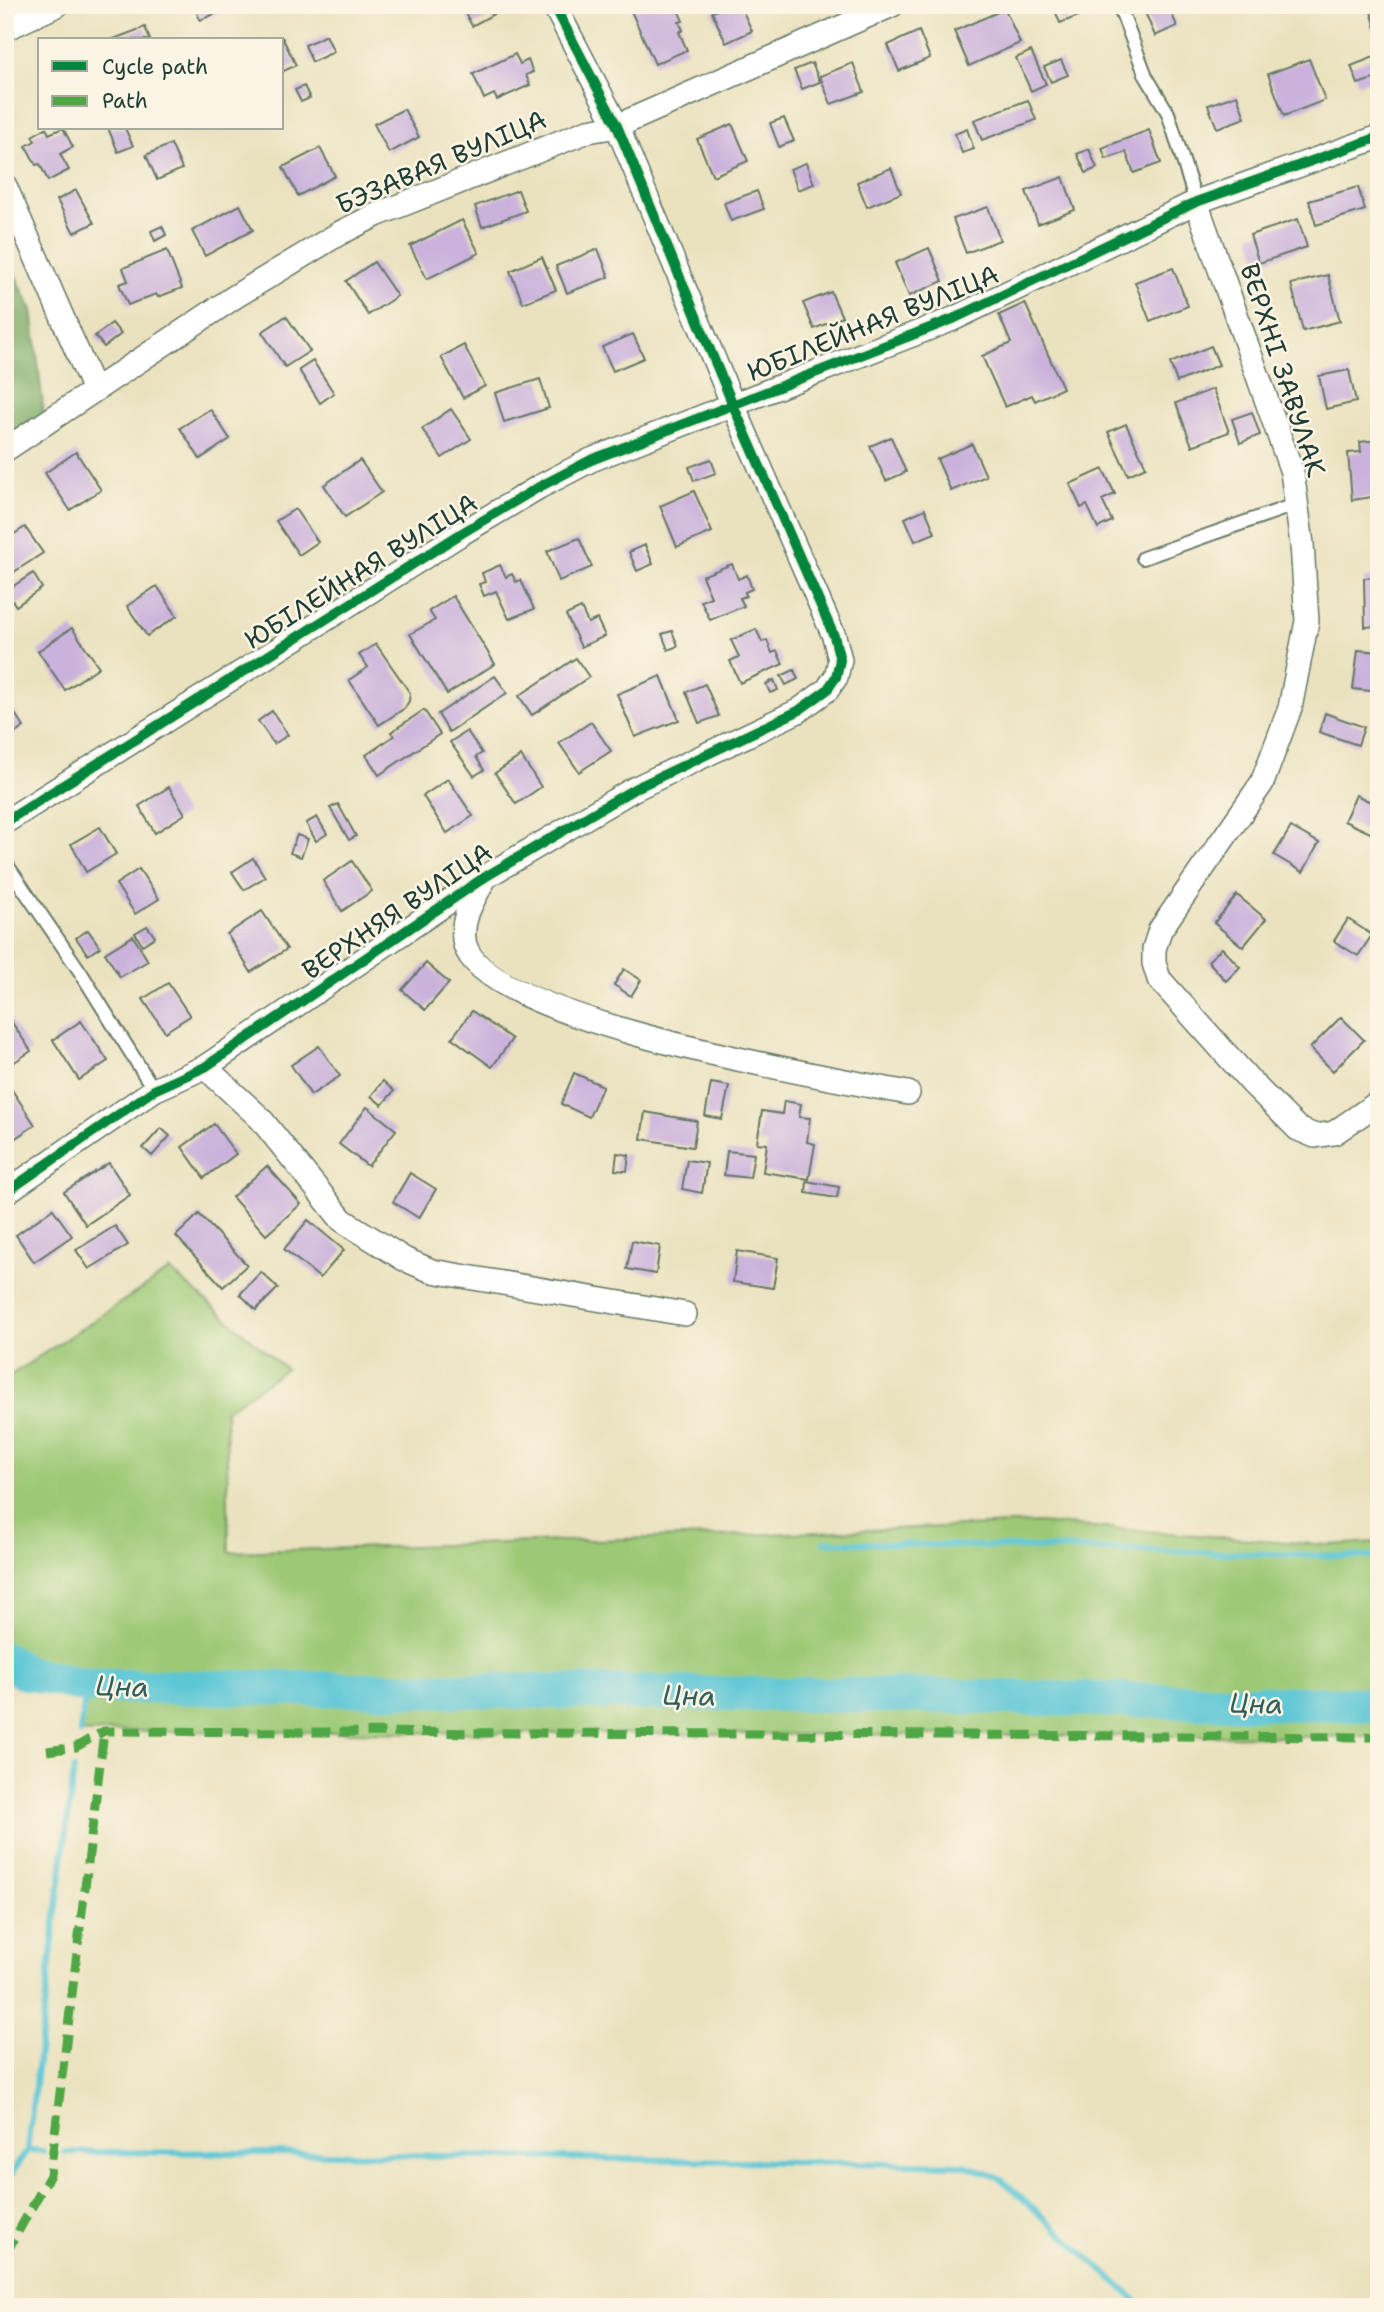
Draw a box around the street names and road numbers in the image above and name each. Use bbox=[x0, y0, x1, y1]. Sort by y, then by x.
street label: БЭЗАВАЯ ВУЛІЦА bbox=[330, 101, 551, 222]
street label: ЮБІЛЕЙНАЯ ВУЛІЦА bbox=[742, 256, 1004, 389]
street label: ВЕРХНІ ЗАВУЛАК bbox=[1232, 259, 1335, 481]
street label: ЮБІЛЕЙНАЯ ВУЛІЦА bbox=[238, 485, 484, 656]
street label: ВЕРХНЯЯ ВУЛІЦА bbox=[295, 834, 499, 987]

